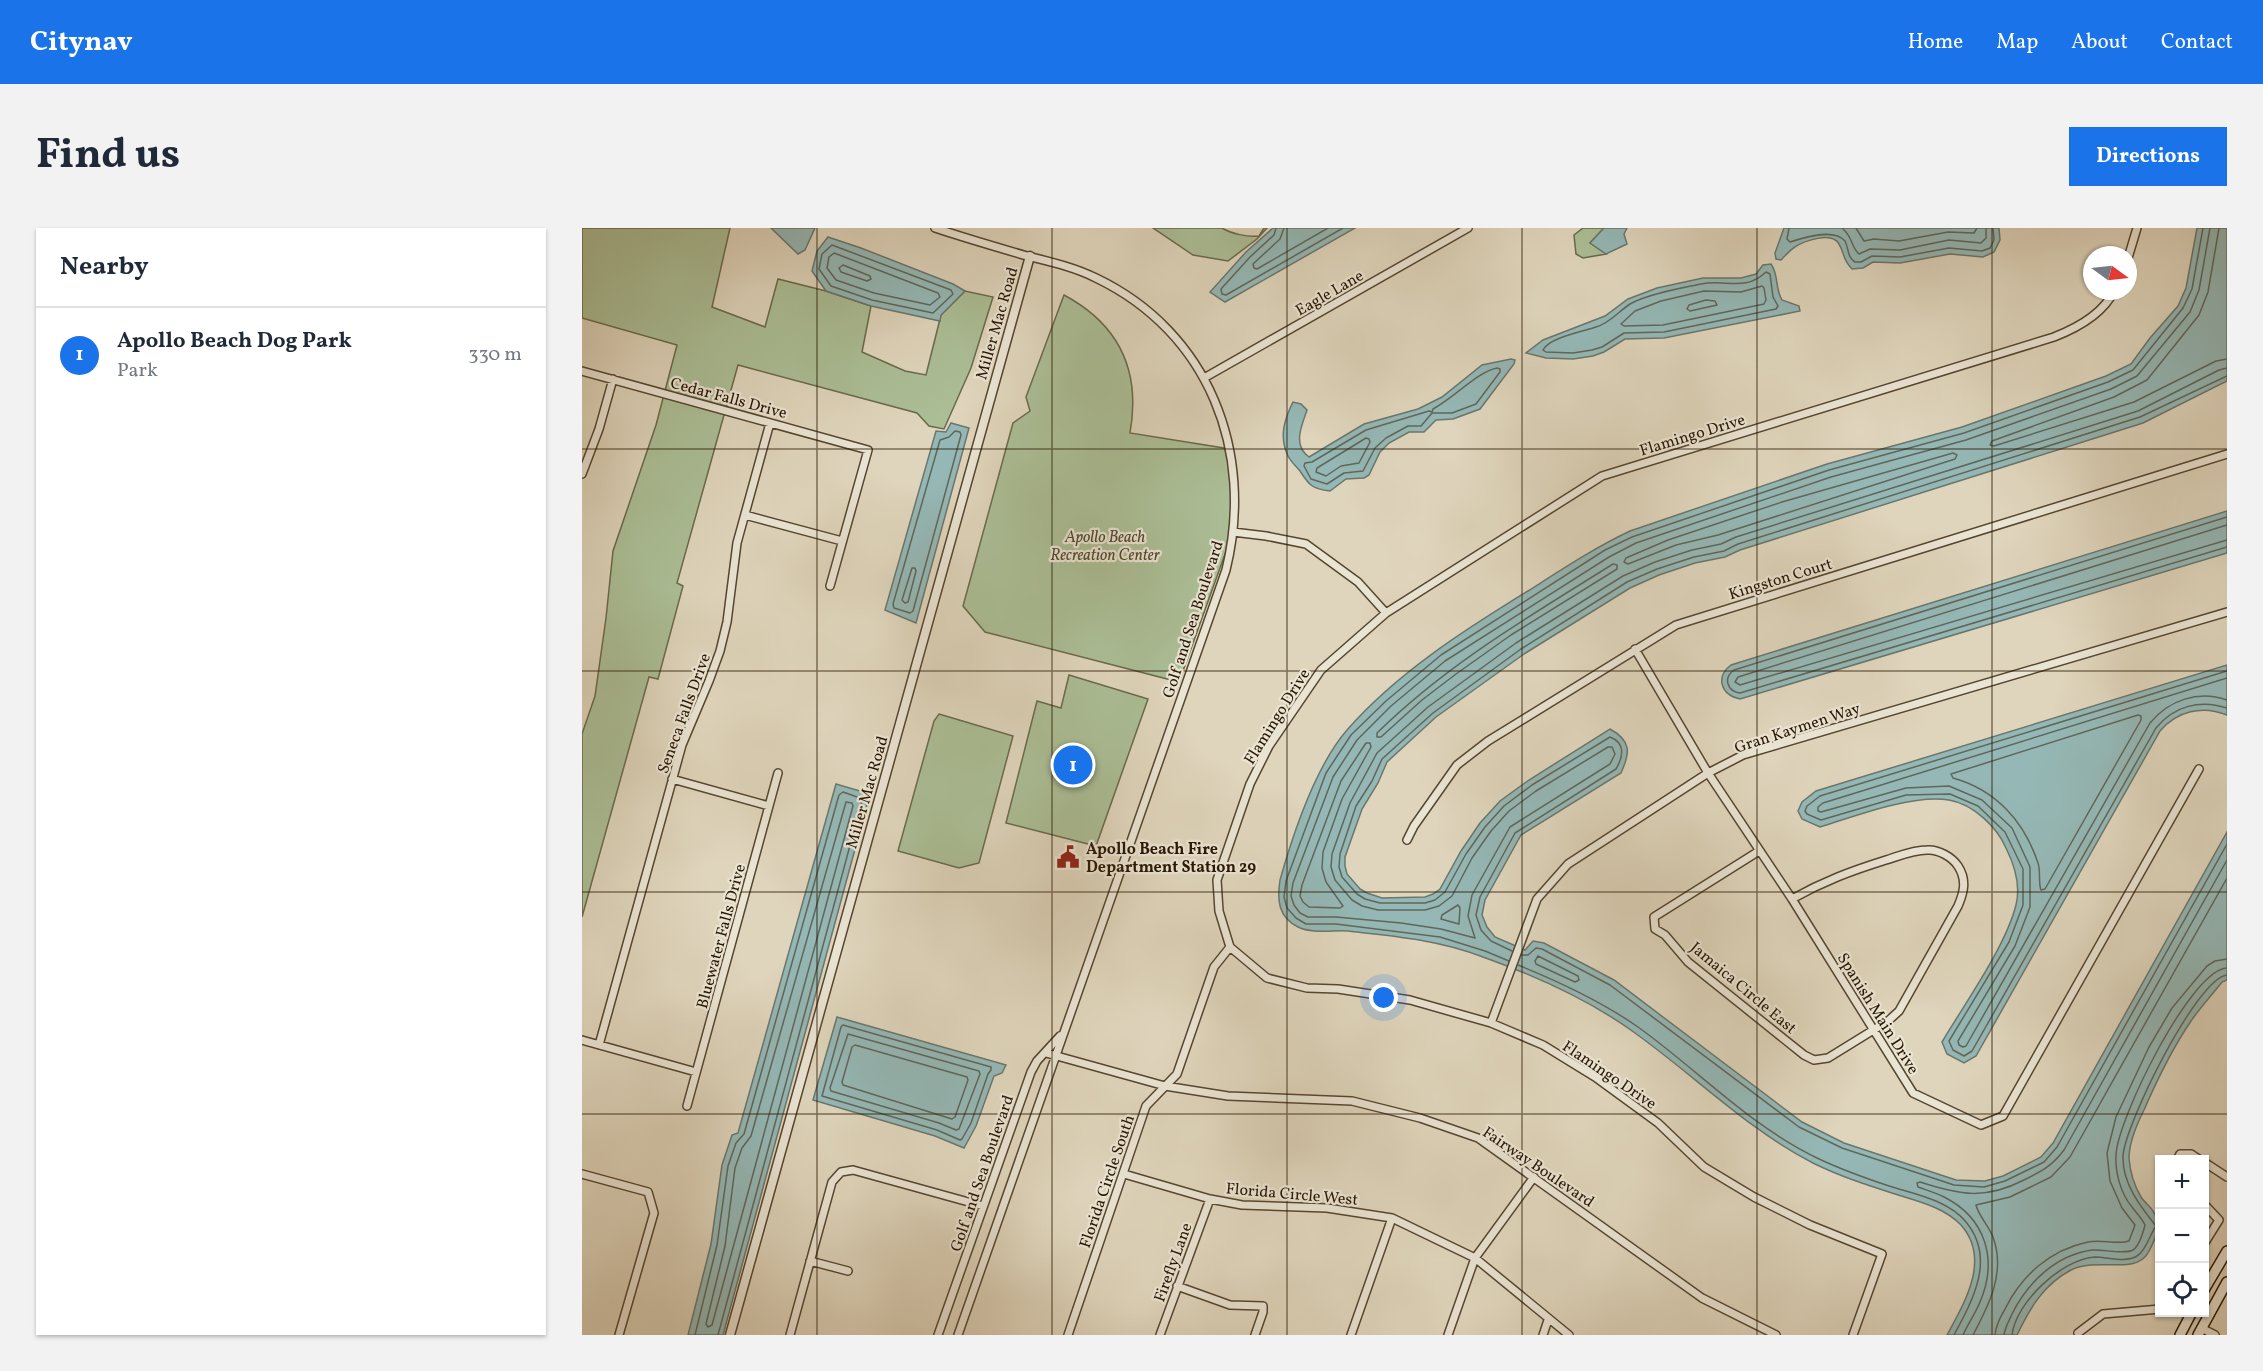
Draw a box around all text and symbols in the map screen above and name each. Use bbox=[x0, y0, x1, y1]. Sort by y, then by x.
text: Citynav bbox=[30, 23, 133, 62]
text: Home bbox=[1908, 28, 1963, 57]
text: Map bbox=[1996, 28, 2038, 57]
text: About bbox=[2071, 28, 2128, 57]
text: Contact bbox=[2161, 28, 2233, 57]
text: Find us bbox=[36, 127, 180, 186]
button: Directions bbox=[2069, 127, 2227, 186]
north arrow bbox=[2083, 246, 2137, 300]
text: Nearby bbox=[60, 249, 149, 285]
street label: Miller Mac Road bbox=[971, 265, 1025, 382]
street label: Eagle Lane bbox=[1292, 265, 1368, 322]
text: Apollo Beach Dog Park bbox=[117, 326, 352, 357]
text: 1 bbox=[75, 341, 84, 369]
text: 330 m bbox=[468, 341, 522, 369]
text: Park bbox=[117, 357, 158, 385]
street label: Cedar Falls Drive bbox=[668, 373, 789, 425]
street label: Flamingo Drive bbox=[1637, 409, 1748, 462]
park label: Apollo Beach Recreation Center bbox=[1050, 527, 1161, 567]
street label: Golf and Sea Boulevard bbox=[1158, 538, 1230, 701]
street label: Kingston Court bbox=[1726, 554, 1835, 606]
street label: Seneca Falls Drive bbox=[653, 650, 717, 777]
street label: Flamingo Drive bbox=[1239, 665, 1316, 769]
street label: Gran Kaymen Way bbox=[1732, 698, 1864, 760]
street label: Miller Mac Road bbox=[841, 734, 895, 851]
pin: 1 bbox=[1054, 742, 1092, 788]
place label: Apollo Beach Fire Department Station 29 bbox=[1086, 839, 1256, 879]
public building icon: Apollo Beach Fire Department Station 29 bbox=[1055, 844, 1081, 870]
street label: Bluewater Falls Drive bbox=[692, 862, 752, 1011]
street label: Jamaica Circle East bbox=[1685, 937, 1801, 1040]
street label: Spanish Main Drive bbox=[1831, 949, 1924, 1079]
your location bbox=[1369, 983, 1398, 1012]
street label: Flamingo Drive bbox=[1557, 1036, 1660, 1115]
street label: Golf and Sea Boulevard bbox=[946, 1092, 1020, 1255]
street label: Florida Circle South bbox=[1075, 1112, 1141, 1251]
street label: Fairway Boulevard bbox=[1478, 1122, 1598, 1213]
map controls bbox=[2155, 1155, 2209, 1317]
button: + bbox=[2155, 1155, 2209, 1209]
street label: Florida Circle West bbox=[1225, 1178, 1359, 1212]
button: − bbox=[2155, 1209, 2209, 1263]
street label: Firefly Lane bbox=[1149, 1220, 1198, 1305]
button: locate bbox=[2155, 1263, 2209, 1317]

